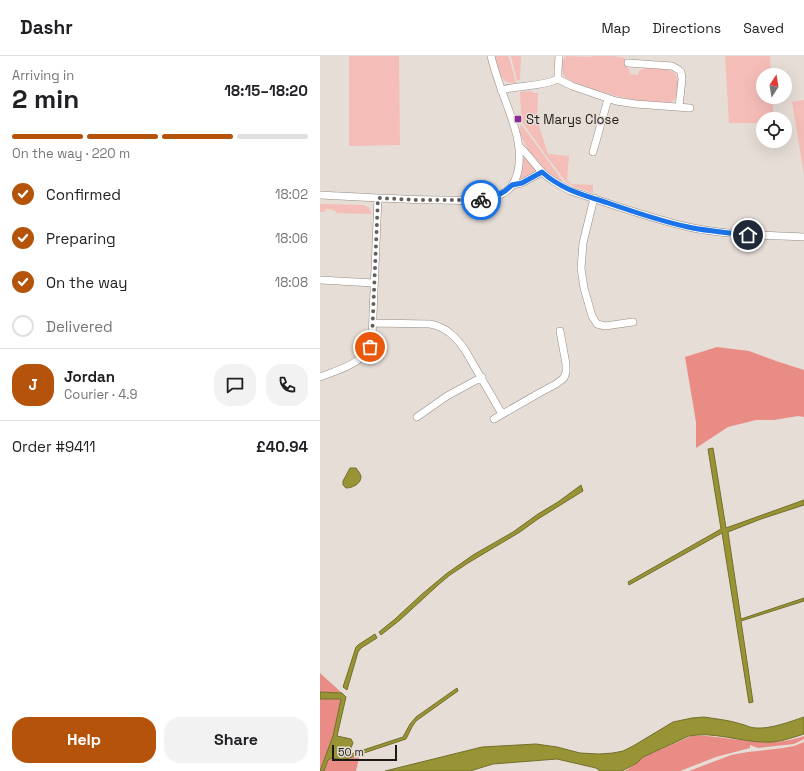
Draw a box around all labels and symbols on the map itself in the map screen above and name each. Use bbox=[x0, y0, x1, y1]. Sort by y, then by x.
north arrow bbox=[756, 68, 792, 104]
place label: St Marys Close bbox=[526, 111, 619, 128]
marker: St Marys Close bbox=[513, 114, 523, 124]
courier bbox=[461, 180, 501, 220]
pin bbox=[731, 218, 765, 252]
pin bbox=[353, 330, 387, 364]
scale bar bbox=[332, 743, 397, 762]

